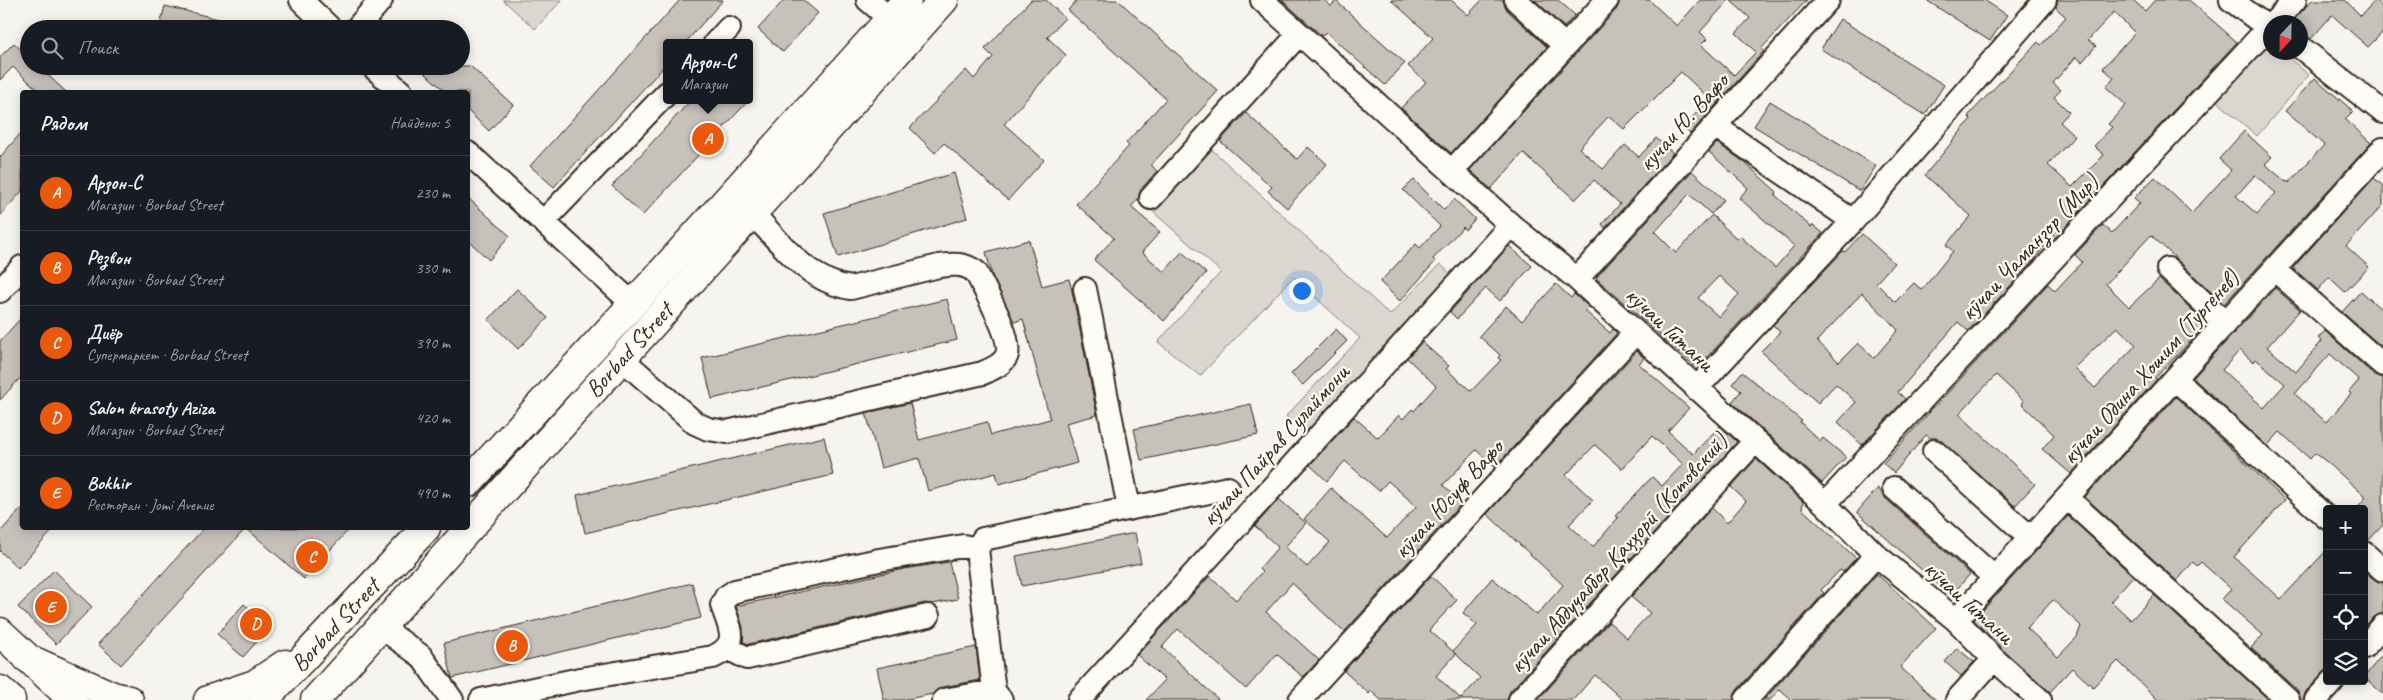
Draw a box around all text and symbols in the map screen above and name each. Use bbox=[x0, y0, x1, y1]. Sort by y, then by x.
north arrow bbox=[2263, 15, 2308, 60]
search box bbox=[20, 20, 470, 75]
icon: search bbox=[38, 34, 66, 62]
text: Поиск bbox=[78, 36, 118, 60]
popup bbox=[663, 39, 753, 104]
text: Арзон-С bbox=[681, 50, 735, 74]
street label: кучаи Ю. Вафо bbox=[1631, 65, 1737, 177]
text: Магазин bbox=[681, 74, 727, 94]
text: Рядом bbox=[40, 110, 87, 136]
text: Найдено: 5 bbox=[390, 113, 450, 133]
pin: A bbox=[692, 120, 724, 158]
street label: кӯчаи Чаманзор (Мир) bbox=[1953, 166, 2106, 327]
text: Арзон-С bbox=[87, 171, 142, 195]
text: A bbox=[52, 183, 60, 203]
text: 230 m bbox=[416, 183, 450, 203]
text: Магазин · Borbad Street bbox=[87, 195, 223, 215]
text: Резвон bbox=[87, 246, 130, 270]
text: B bbox=[52, 258, 60, 278]
text: 330 m bbox=[416, 258, 450, 278]
street label: кӯчаи Одина Хошим (Тургенев) bbox=[2055, 263, 2246, 471]
text: Магазин · Borbad Street bbox=[87, 270, 223, 290]
your location bbox=[1289, 278, 1315, 304]
street label: кӯчаи Гитани bbox=[1619, 280, 1722, 379]
street label: Borbad Street bbox=[579, 294, 681, 404]
text: Диëр bbox=[87, 321, 121, 345]
text: C bbox=[52, 333, 60, 353]
text: 390 m bbox=[416, 333, 450, 353]
text: Супермаркет · Borbad Street bbox=[87, 345, 247, 365]
street label: кӯчаи Пайрав Сулаймони bbox=[1194, 357, 1357, 532]
text: Salon krasoty Aziza bbox=[87, 396, 214, 420]
text: D bbox=[51, 408, 61, 428]
text: 420 m bbox=[416, 408, 450, 428]
text: Магазин · Borbad Street bbox=[87, 420, 223, 440]
street label: кӯчаи Абдуҷаббор Қаҳҳорӣ (Котовский) bbox=[1502, 426, 1735, 679]
street label: кӯчаи Юсуф Вафо bbox=[1386, 431, 1511, 565]
text: Bokhir bbox=[87, 471, 130, 495]
text: E bbox=[52, 483, 60, 503]
text: 490 m bbox=[416, 483, 450, 503]
text: Ресторан · Jomi Avenue bbox=[87, 495, 213, 515]
map controls bbox=[2323, 505, 2368, 685]
button: + bbox=[2323, 505, 2368, 550]
pin: C bbox=[296, 538, 328, 576]
button: − bbox=[2323, 550, 2368, 595]
street label: кӯчаи Гитани bbox=[1917, 553, 2022, 651]
street label: Borbad Street bbox=[284, 570, 388, 678]
pin: E bbox=[35, 588, 67, 626]
button: locate bbox=[2323, 595, 2368, 640]
pin: D bbox=[240, 605, 272, 643]
pin: B bbox=[496, 627, 528, 665]
button: layers bbox=[2323, 640, 2368, 685]

